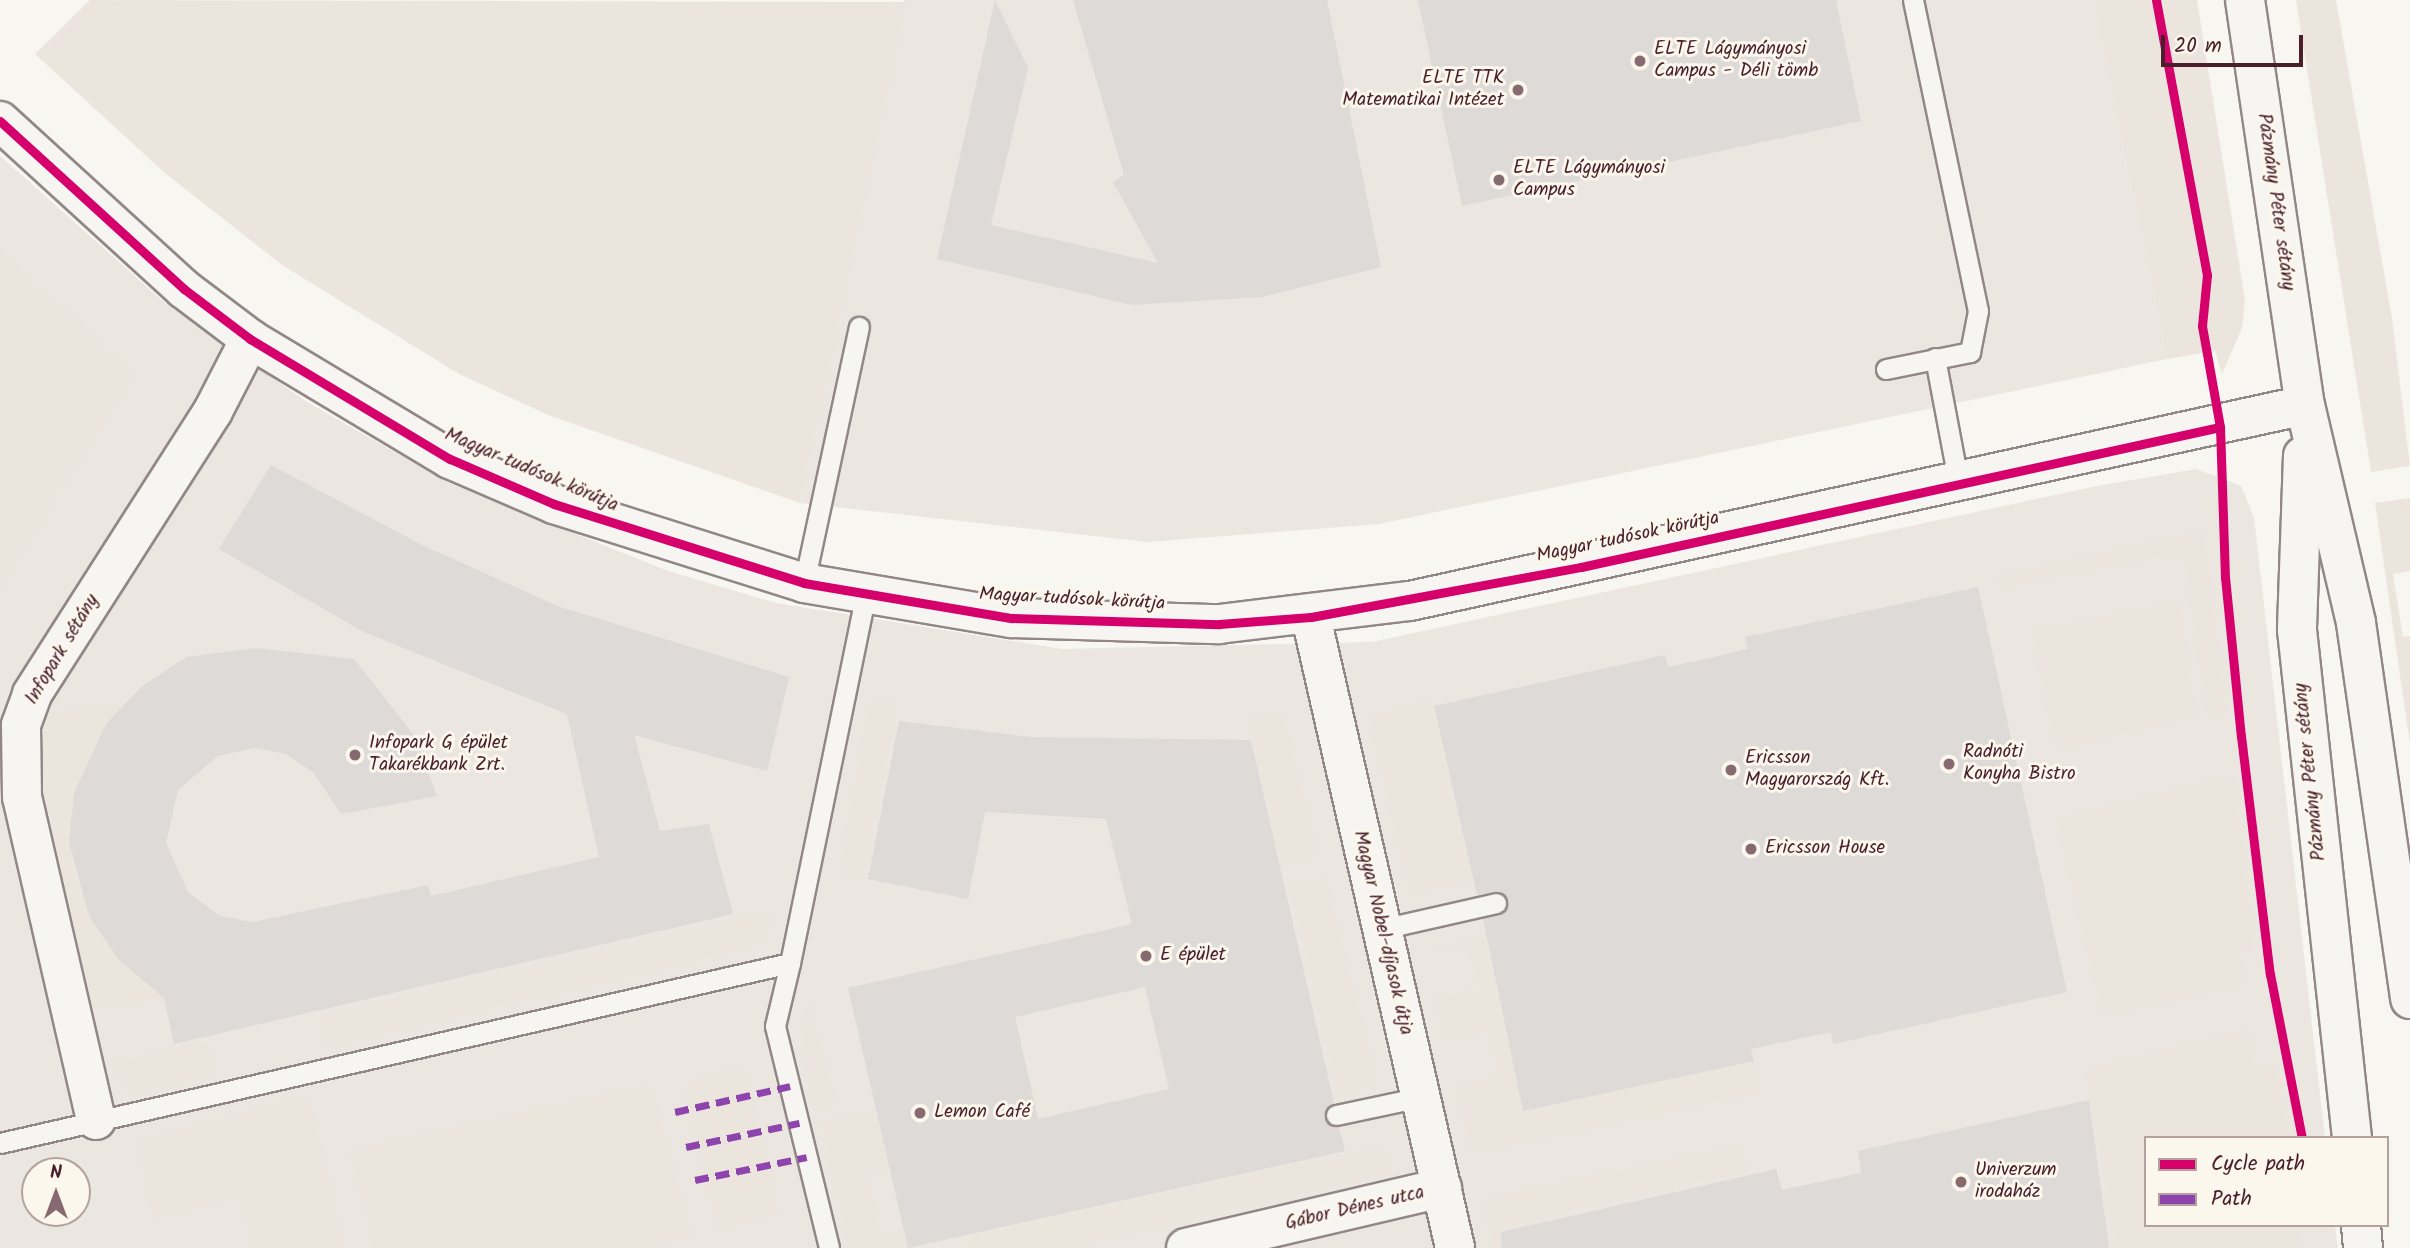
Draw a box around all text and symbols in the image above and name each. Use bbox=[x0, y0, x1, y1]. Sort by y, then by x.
scale bar bbox=[2165, 21, 2307, 65]
text: 20 m bbox=[2174, 30, 2222, 63]
place label: ELTE Lágymányosi Campus - Déli tömb bbox=[1654, 39, 1818, 83]
marker: ELTE Lágymányosi Campus - Déli tömb bbox=[1632, 53, 1648, 69]
place label: ELTE TTK Matematikai Intézet bbox=[1342, 68, 1504, 112]
marker: ELTE TTK Matematikai Intézet bbox=[1510, 82, 1526, 98]
street label: Pázmány Péter sétány bbox=[2251, 112, 2299, 292]
place label: ELTE Lágymányosi Campus bbox=[1513, 158, 1665, 202]
marker: ELTE Lágymányosi Campus bbox=[1491, 172, 1507, 188]
street label: Magyar tudósok körútja bbox=[441, 424, 621, 518]
street label: Magyar tudósok körútja bbox=[1534, 507, 1722, 569]
street label: Magyar tudósok körútja bbox=[978, 584, 1166, 616]
street label: Infopark sétány bbox=[21, 591, 105, 709]
street label: Pázmány Péter sétány bbox=[2290, 682, 2332, 862]
place label: Infopark G épület Takarékbank Zrt. bbox=[369, 733, 508, 777]
place label: Radnóti Konyha Bistro bbox=[1963, 742, 2076, 786]
marker: Infopark G épület Takarékbank Zrt. bbox=[347, 747, 363, 763]
place label: Ericsson Magyarország Kft. bbox=[1745, 748, 1889, 792]
marker: Radnóti Konyha Bistro bbox=[1941, 756, 1957, 772]
marker: Ericsson Magyarország Kft. bbox=[1723, 762, 1739, 778]
street label: Magyar Nobel-díjasok útja bbox=[1347, 829, 1417, 1037]
place label: Ericsson House bbox=[1765, 838, 1885, 860]
marker: Ericsson House bbox=[1743, 841, 1759, 857]
place label: E épület bbox=[1160, 945, 1226, 967]
marker: E épület bbox=[1138, 948, 1154, 964]
place label: Lemon Café bbox=[934, 1102, 1030, 1124]
marker: Lemon Café bbox=[912, 1105, 928, 1121]
legend bbox=[2144, 1136, 2389, 1227]
text: Cycle path bbox=[2211, 1148, 2305, 1181]
north arrow bbox=[21, 1157, 91, 1227]
text: N bbox=[50, 1158, 62, 1188]
place label: Univerzum irodaház bbox=[1975, 1160, 2056, 1204]
marker: Univerzum irodaház bbox=[1953, 1174, 1969, 1190]
street label: Gábor Dénes utca bbox=[1283, 1182, 1427, 1236]
text: Path bbox=[2211, 1183, 2252, 1216]

